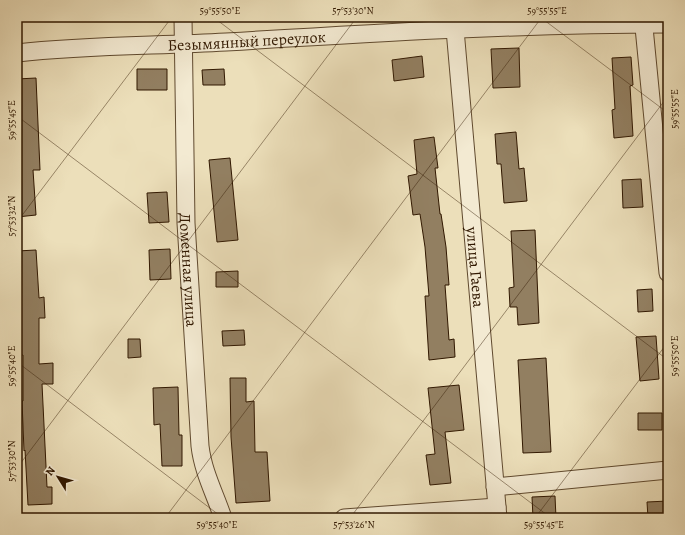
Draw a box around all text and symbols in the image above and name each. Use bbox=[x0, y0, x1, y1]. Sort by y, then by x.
text: 59°55'50"E bbox=[200, 4, 240, 17]
text: 57°53'30"N bbox=[332, 4, 374, 17]
text: 59°55'55"E bbox=[527, 4, 567, 17]
street label: Безымянный переулок bbox=[167, 26, 326, 56]
text: 59°55'55"E bbox=[668, 89, 681, 129]
text: 59°55'45"E bbox=[5, 100, 18, 140]
text: 57°53'32"N bbox=[5, 196, 18, 236]
street label: Доменная улица bbox=[174, 213, 203, 328]
street label: улица Гаева bbox=[460, 225, 489, 309]
text: 59°55'50"E bbox=[668, 336, 681, 376]
text: 59°55'40"E bbox=[5, 345, 18, 386]
text: 57°53'30"N bbox=[5, 440, 18, 482]
north arrow bbox=[38, 457, 78, 497]
text: N bbox=[42, 464, 59, 479]
text: 59°55'40"E bbox=[197, 518, 238, 531]
text: 57°53'26"N bbox=[333, 518, 375, 531]
text: 59°55'45"E bbox=[524, 518, 564, 531]

